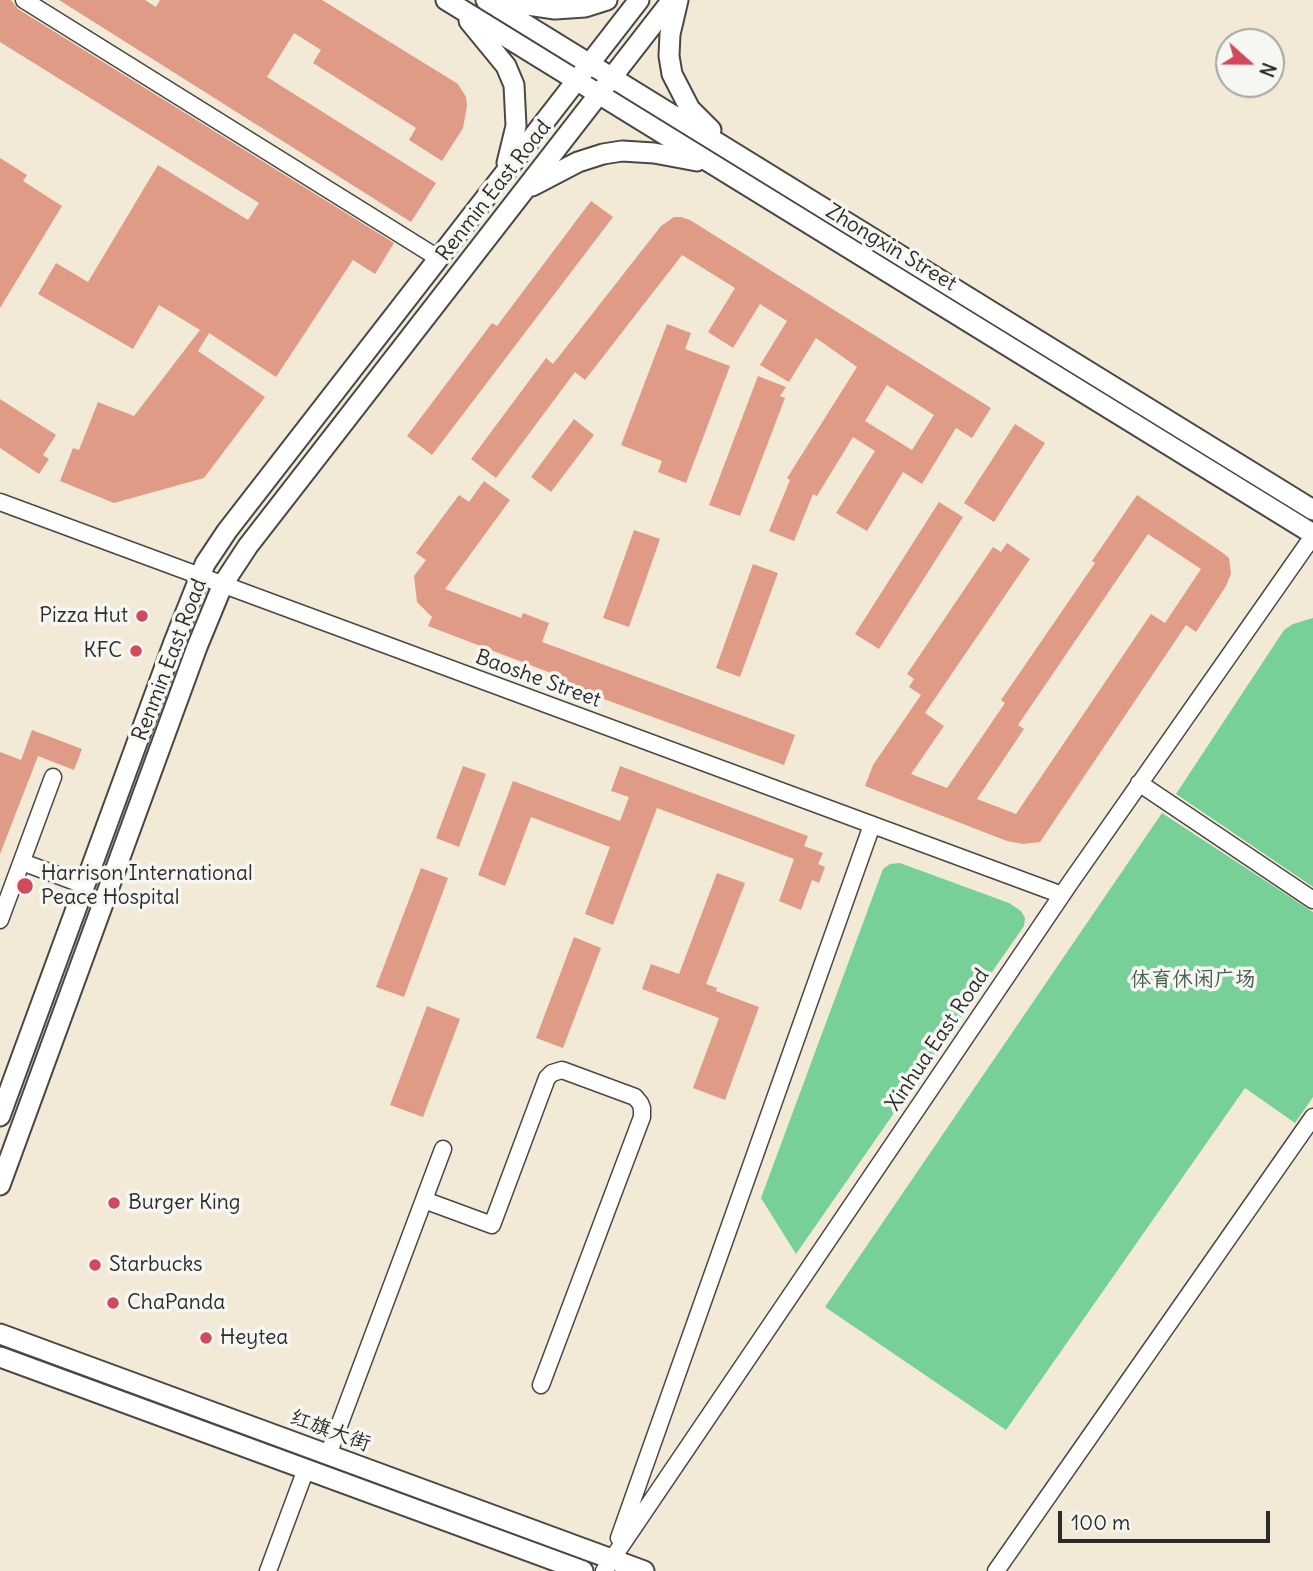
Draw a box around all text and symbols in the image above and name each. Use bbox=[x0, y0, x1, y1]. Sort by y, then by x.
north arrow bbox=[1215, 28, 1285, 98]
text: N bbox=[1254, 59, 1281, 80]
street label: Renmin East Road bbox=[431, 116, 557, 266]
street label: Zhongxin Street bbox=[821, 199, 961, 297]
street label: Renmin East Road bbox=[127, 575, 213, 745]
place label: Pizza Hut bbox=[39, 603, 128, 629]
marker: Pizza Hut bbox=[134, 608, 150, 624]
place label: KFC bbox=[84, 638, 122, 664]
marker: KFC bbox=[128, 643, 144, 659]
street label: Baoshe Street bbox=[472, 645, 604, 713]
place label: Harrison International Peace Hospital bbox=[41, 861, 253, 911]
marker: Harrison International Peace Hospital bbox=[15, 876, 35, 896]
street label: Xinhua East Road bbox=[881, 964, 995, 1116]
park label: 体育休闲广场 bbox=[1130, 967, 1256, 993]
place label: Burger King bbox=[128, 1190, 241, 1216]
marker: Burger King bbox=[106, 1195, 122, 1211]
place label: Starbucks bbox=[109, 1252, 203, 1278]
marker: Starbucks bbox=[87, 1257, 103, 1273]
place label: ChaPanda bbox=[127, 1290, 225, 1316]
marker: ChaPanda bbox=[105, 1295, 121, 1311]
place label: Heytea bbox=[220, 1325, 288, 1351]
marker: Heytea bbox=[198, 1330, 214, 1346]
street label: 红旗大街 bbox=[286, 1405, 374, 1457]
scale bar bbox=[1061, 1498, 1273, 1542]
text: 100 m bbox=[1071, 1509, 1130, 1536]

